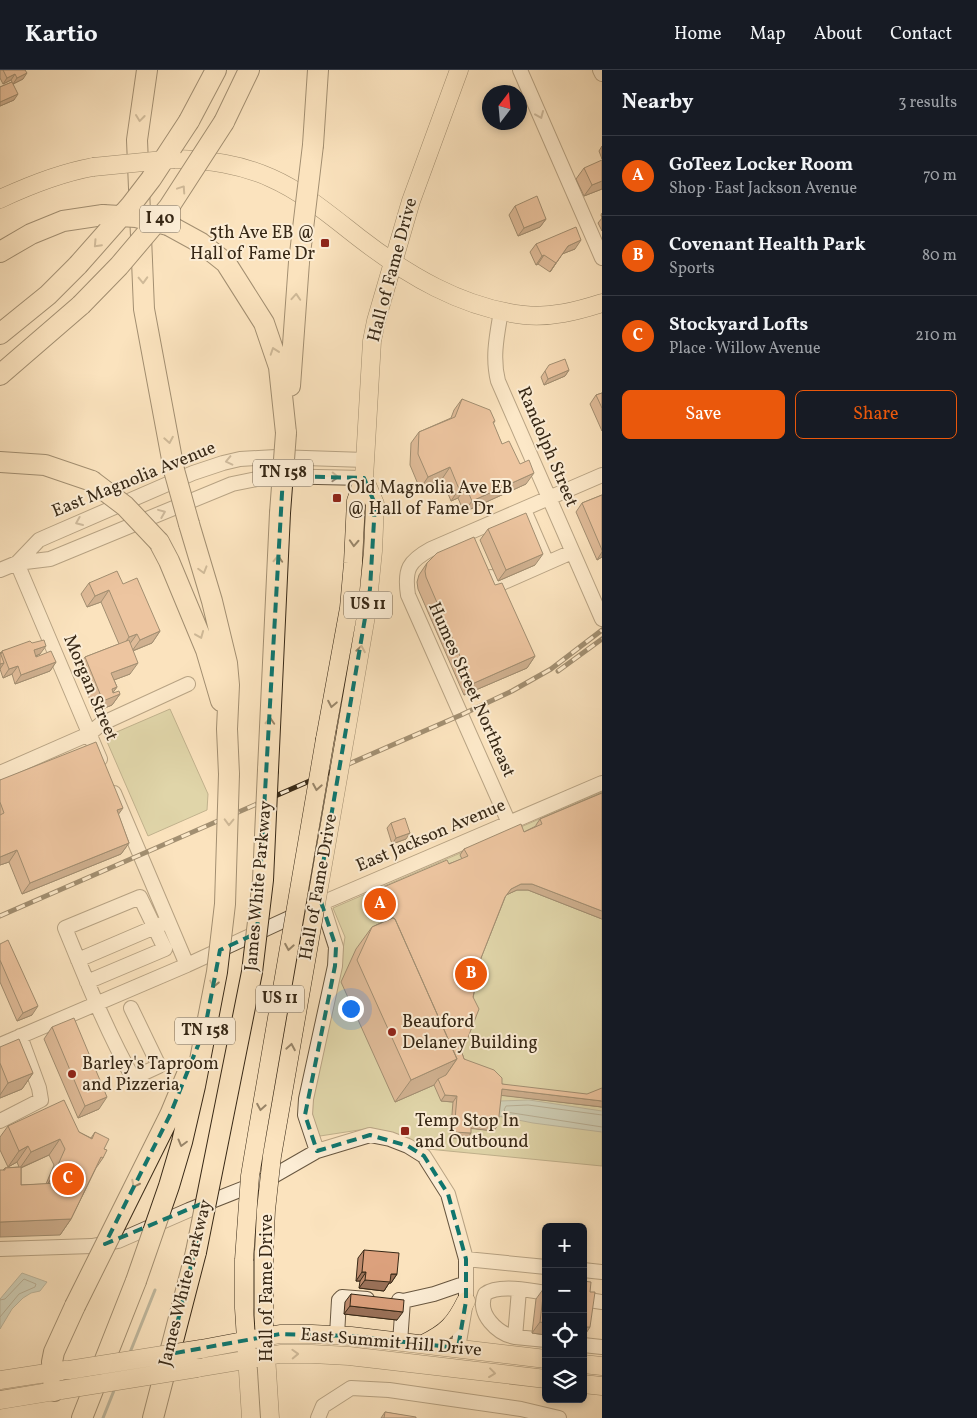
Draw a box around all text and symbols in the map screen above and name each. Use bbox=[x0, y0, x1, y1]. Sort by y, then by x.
text: Kartio bbox=[25, 18, 98, 52]
text: Home bbox=[674, 22, 722, 47]
text: Map bbox=[750, 22, 786, 47]
text: About bbox=[814, 22, 862, 47]
text: Contact bbox=[890, 22, 952, 47]
north arrow bbox=[482, 85, 527, 130]
text: Nearby bbox=[622, 88, 693, 117]
text: 3 results bbox=[898, 92, 957, 114]
one-way arrow bbox=[533, 110, 544, 119]
one-way arrow bbox=[135, 115, 146, 123]
text: GoTeez Locker Room bbox=[669, 152, 853, 178]
text: A bbox=[632, 165, 644, 187]
text: 70 m bbox=[923, 165, 957, 187]
text: Shop · East Jackson Avenue bbox=[669, 178, 857, 200]
one-way arrow bbox=[176, 185, 185, 195]
street label: Hall of Fame Drive bbox=[362, 195, 424, 345]
road number: I 40 bbox=[140, 206, 180, 232]
place label: 5th Ave EB @ Hall of Fame Dr bbox=[190, 221, 315, 267]
text: Covenant Health Park bbox=[669, 232, 866, 258]
marker: 5th Ave EB @ Hall of Fame Dr bbox=[319, 237, 331, 249]
one-way arrow bbox=[94, 238, 103, 247]
text: B bbox=[633, 245, 643, 267]
text: 80 m bbox=[922, 245, 957, 267]
text: Sports bbox=[669, 258, 715, 280]
one-way arrow bbox=[137, 277, 148, 285]
one-way arrow bbox=[291, 293, 302, 301]
text: Stockyard Lofts bbox=[669, 312, 808, 338]
text: C bbox=[633, 325, 643, 347]
text: 210 m bbox=[915, 325, 957, 347]
text: Place · Willow Avenue bbox=[669, 338, 821, 360]
one-way arrow bbox=[270, 347, 280, 355]
street label: Randolph Street bbox=[510, 383, 584, 511]
button: Save bbox=[622, 390, 785, 439]
button: Share bbox=[795, 390, 957, 439]
street label: East Magnolia Avenue bbox=[48, 436, 220, 524]
one-way arrow bbox=[164, 436, 174, 445]
one-way arrow bbox=[225, 455, 234, 466]
road number: TN 158 bbox=[253, 459, 313, 486]
one-way arrow bbox=[332, 471, 340, 482]
place label: Old Magnolia Ave EB @ Hall of Fame Dr bbox=[347, 476, 513, 522]
marker: Old Magnolia Ave EB @ Hall of Fame Dr bbox=[331, 492, 343, 504]
one-way arrow bbox=[157, 508, 165, 518]
one-way arrow bbox=[75, 516, 84, 527]
one-way arrow bbox=[349, 540, 359, 547]
one-way arrow bbox=[273, 555, 283, 562]
one-way arrow bbox=[198, 566, 208, 574]
road number: US 11 bbox=[344, 592, 392, 618]
street label: Humes Street Northeast bbox=[421, 598, 521, 782]
one-way arrow bbox=[193, 630, 204, 639]
street label: Morgan Street bbox=[56, 631, 124, 745]
one-way arrow bbox=[355, 645, 365, 654]
one-way arrow bbox=[327, 699, 337, 708]
one-way arrow bbox=[265, 717, 276, 725]
one-way arrow bbox=[312, 782, 322, 791]
street label: East Jackson Avenue bbox=[352, 793, 510, 879]
street label: James White Parkway bbox=[239, 799, 279, 972]
street label: Hall of Fame Drive bbox=[294, 812, 344, 962]
one-way arrow bbox=[224, 819, 234, 827]
pin: A bbox=[364, 885, 396, 923]
one-way arrow bbox=[285, 943, 295, 951]
pin: B bbox=[455, 955, 487, 993]
one-way arrow bbox=[210, 980, 220, 988]
road number: US 11 bbox=[256, 986, 304, 1012]
your location bbox=[338, 996, 364, 1022]
place label: Beauford Delaney Building bbox=[402, 1010, 538, 1056]
road number: TN 158 bbox=[175, 1018, 235, 1044]
marker: Beauford Delaney Building bbox=[386, 1026, 398, 1038]
one-way arrow bbox=[286, 1043, 296, 1051]
place label: Barley's Taproom and Pizzeria bbox=[82, 1052, 219, 1098]
marker: Barley's Taproom and Pizzeria bbox=[66, 1068, 78, 1080]
one-way arrow bbox=[257, 1103, 267, 1111]
place label: Temp Stop In and Outbound bbox=[415, 1109, 529, 1155]
marker: Temp Stop In and Outbound bbox=[399, 1125, 411, 1137]
one-way arrow bbox=[177, 1139, 188, 1148]
pin: C bbox=[52, 1160, 84, 1198]
one-way arrow bbox=[131, 1179, 141, 1188]
street label: James White Parkway bbox=[153, 1197, 219, 1369]
street label: Hall of Fame Drive bbox=[255, 1214, 280, 1362]
map controls bbox=[542, 1223, 587, 1403]
button: + bbox=[542, 1223, 587, 1268]
button: − bbox=[542, 1268, 587, 1313]
button: locate bbox=[542, 1313, 587, 1358]
street label: East Summit Hill Drive bbox=[299, 1323, 483, 1363]
one-way arrow bbox=[292, 1349, 300, 1359]
button: layers bbox=[542, 1358, 587, 1403]
one-way arrow bbox=[488, 1367, 496, 1378]

